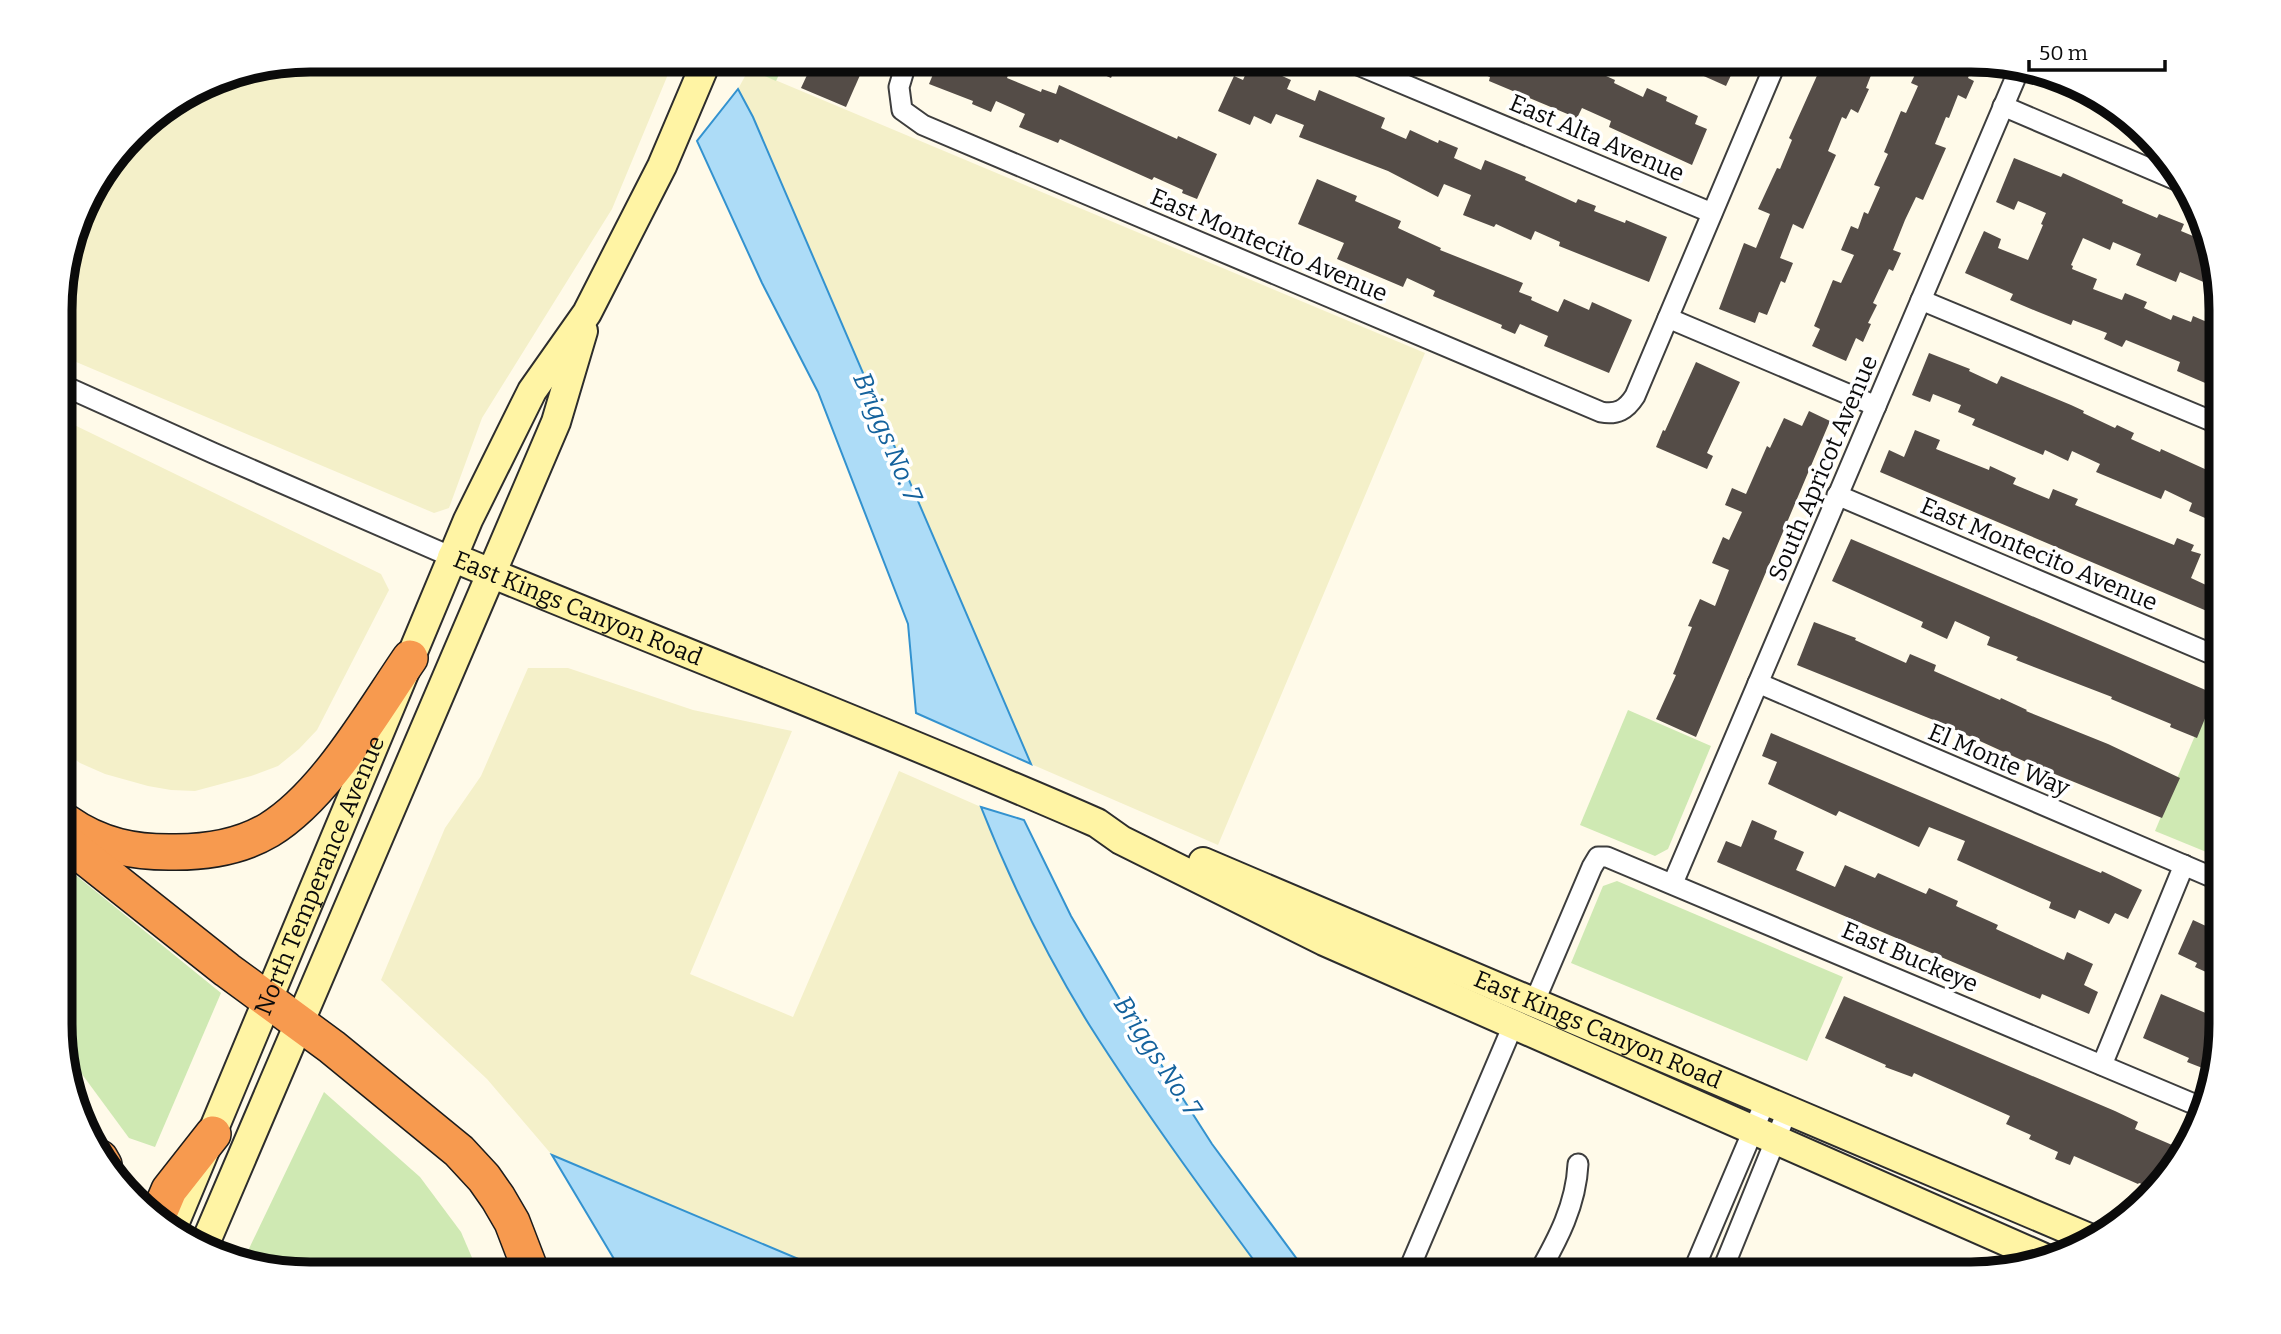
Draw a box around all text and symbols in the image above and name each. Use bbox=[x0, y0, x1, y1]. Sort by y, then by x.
scale bar bbox=[2029, 28, 2166, 72]
text: 50 m bbox=[2039, 40, 2088, 66]
street label: East Alta Avenue bbox=[1505, 89, 1689, 187]
street label: East Montecito Avenue bbox=[1146, 182, 1392, 308]
street label: South Apricot Avenue bbox=[1763, 351, 1883, 585]
water label: Briggs No. 7 bbox=[846, 368, 929, 508]
street label: East Montecito Avenue bbox=[1916, 491, 2162, 617]
street label: East Kings Canyon Road bbox=[449, 545, 706, 671]
street label: El Monte Way bbox=[1924, 718, 2074, 802]
street label: North Temperance Avenue bbox=[249, 732, 390, 1019]
street label: East Buckeye bbox=[1838, 916, 1982, 998]
street label: East Kings Canyon Road bbox=[1470, 965, 1726, 1094]
water label: Briggs No. 7 bbox=[1107, 990, 1209, 1123]

